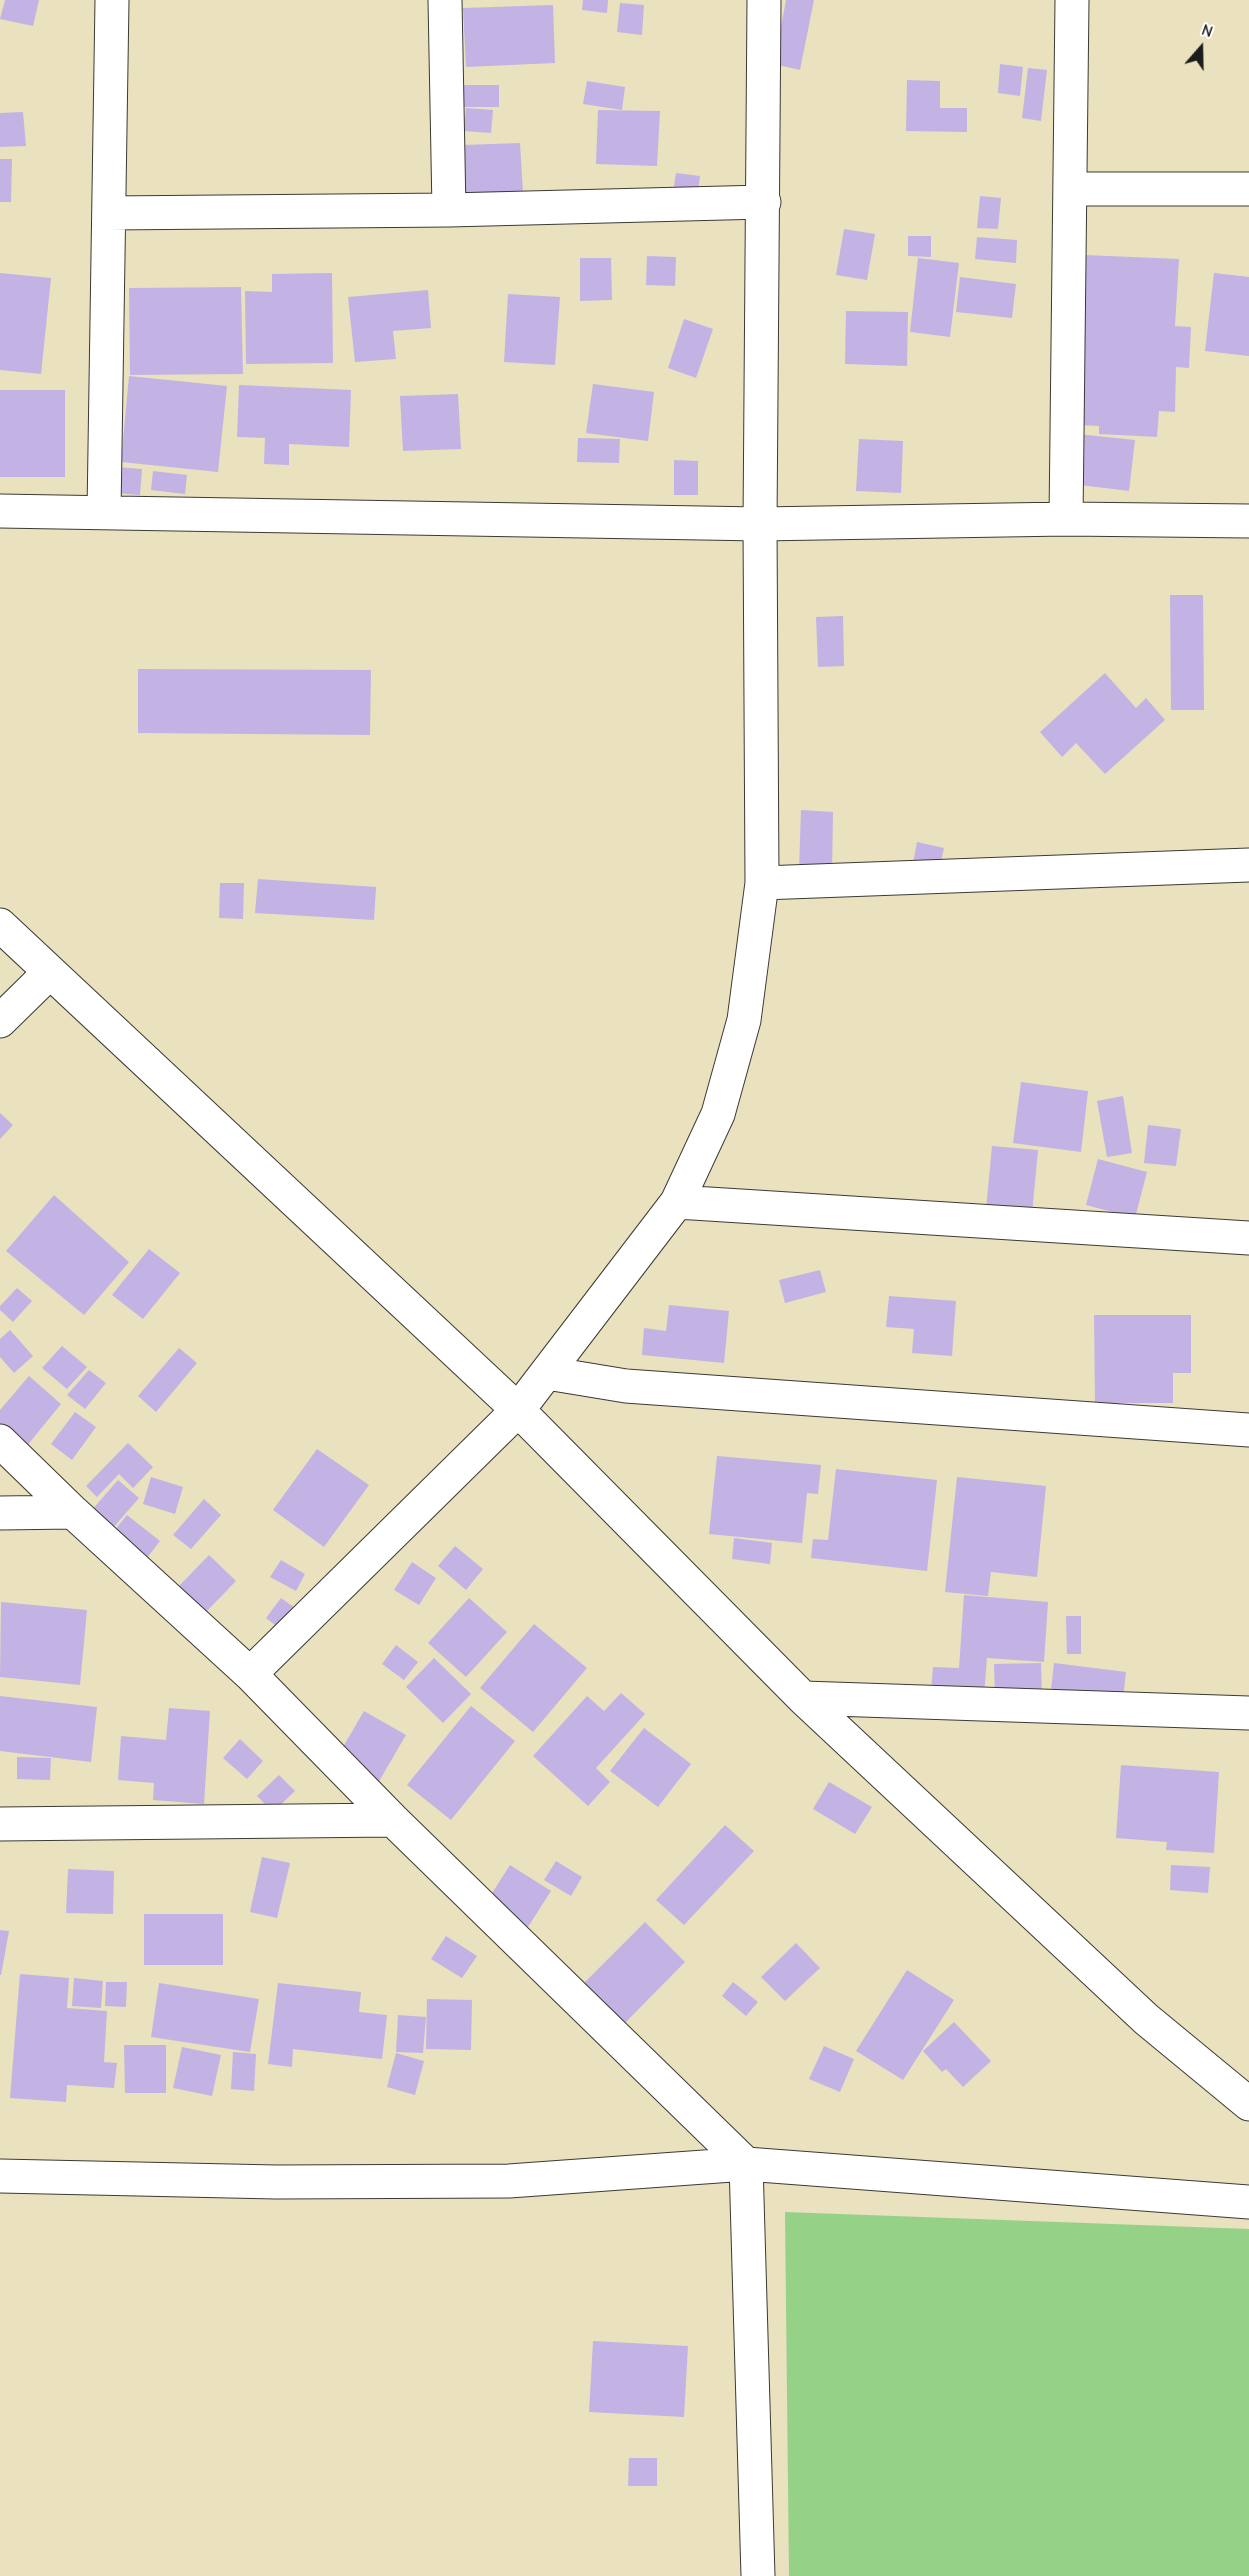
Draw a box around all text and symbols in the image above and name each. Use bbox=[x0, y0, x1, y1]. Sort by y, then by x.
north arrow bbox=[1171, 18, 1231, 78]
text: N bbox=[1199, 21, 1215, 41]

